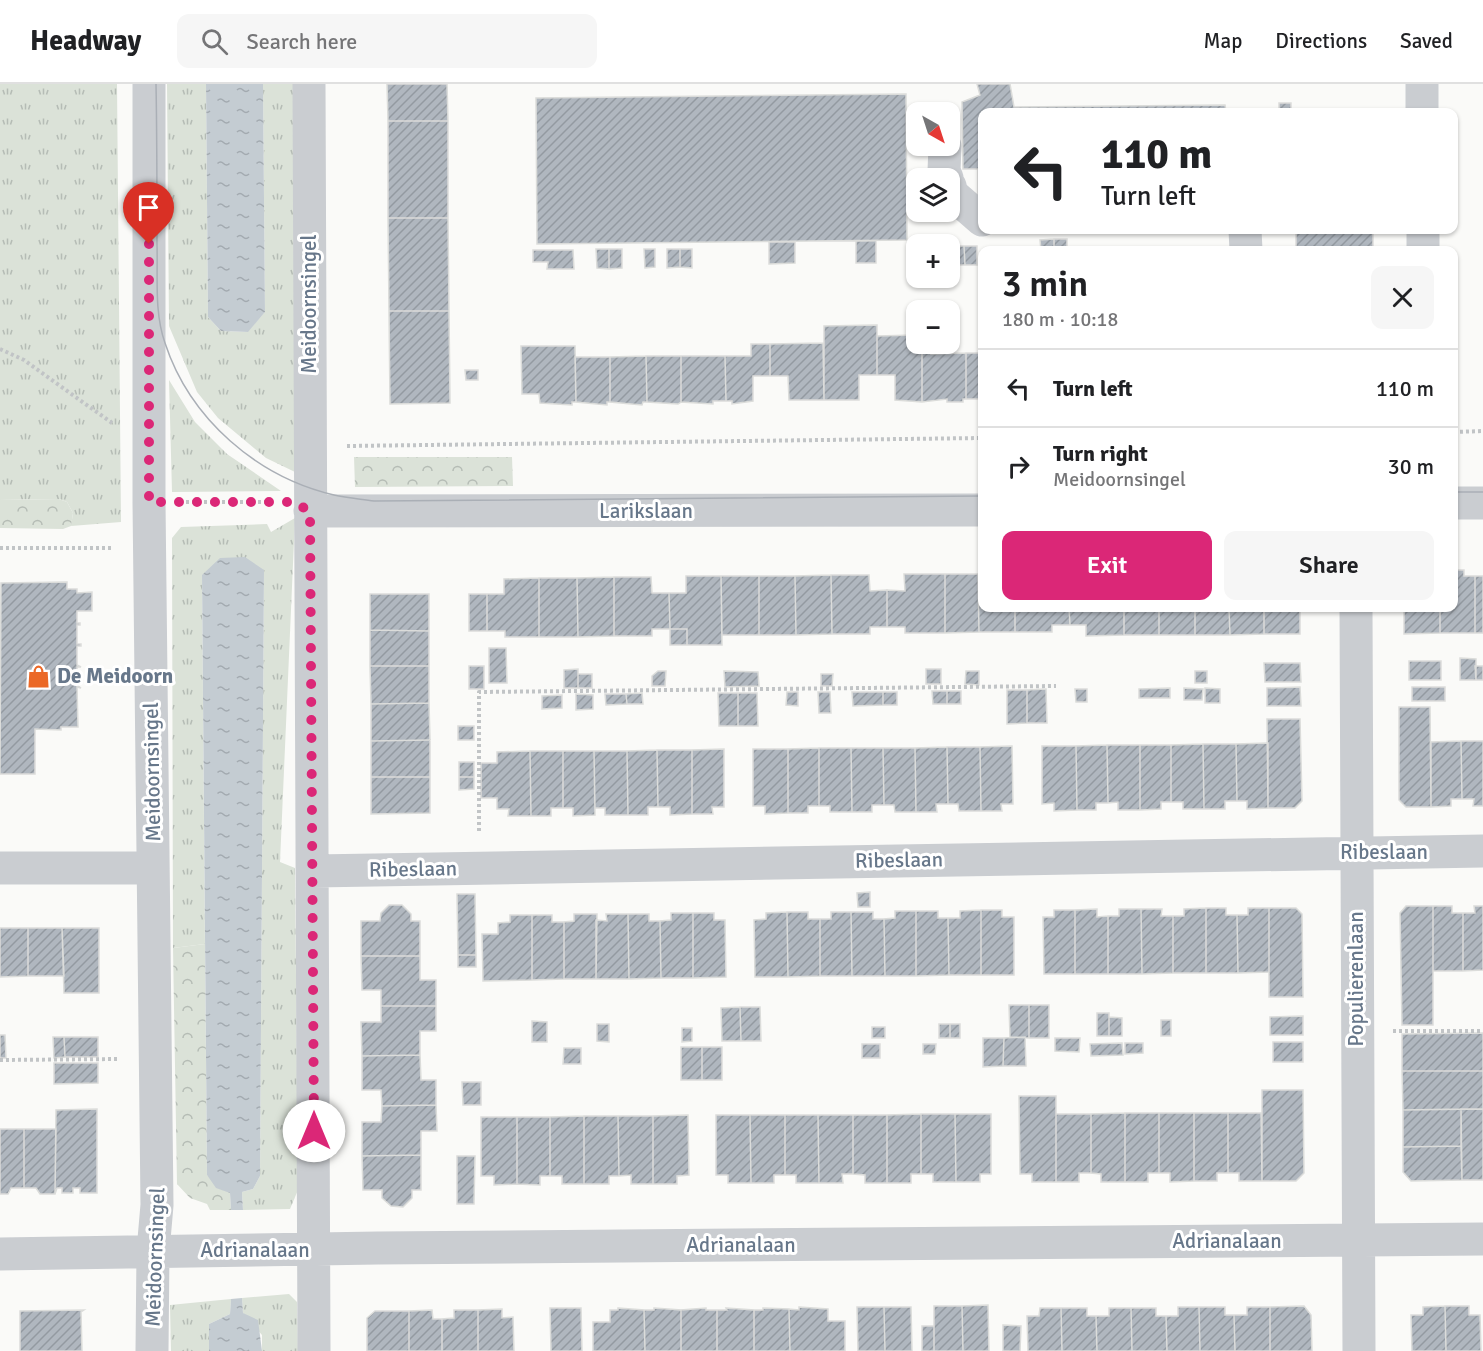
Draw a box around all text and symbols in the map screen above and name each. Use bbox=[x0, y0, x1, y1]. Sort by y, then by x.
search box bbox=[177, 14, 597, 68]
text: Headway bbox=[30, 24, 141, 58]
icon: search bbox=[198, 25, 231, 58]
text: Search here bbox=[246, 28, 357, 55]
text: Map bbox=[1204, 28, 1242, 54]
text: Directions bbox=[1275, 28, 1367, 54]
text: Saved bbox=[1400, 28, 1453, 54]
north arrow bbox=[906, 102, 960, 156]
map controls bbox=[906, 102, 960, 354]
text: 110 m bbox=[1101, 129, 1212, 180]
icon: left bbox=[1002, 132, 1080, 210]
button: layers bbox=[906, 168, 960, 222]
text: Turn left bbox=[1101, 180, 1196, 213]
pin bbox=[123, 182, 174, 244]
icon: arrive bbox=[132, 191, 165, 224]
street label: Meidoornsingel bbox=[296, 234, 322, 374]
button: + bbox=[906, 234, 960, 288]
text: 3 min bbox=[1002, 262, 1088, 307]
button: close bbox=[1371, 266, 1434, 329]
button: − bbox=[906, 300, 960, 354]
text: 180 m · 10:18 bbox=[1002, 307, 1118, 332]
icon: left bbox=[1002, 372, 1035, 405]
text: Turn left bbox=[1053, 375, 1133, 402]
text: 110 m bbox=[1376, 375, 1434, 402]
text: Turn right bbox=[1053, 440, 1148, 467]
icon: right bbox=[1002, 450, 1035, 483]
text: 30 m bbox=[1388, 453, 1434, 480]
text: Meidoornsingel bbox=[1053, 467, 1186, 492]
street label: Larikslaan bbox=[599, 498, 693, 524]
button: Exit bbox=[1002, 531, 1212, 600]
button: Share bbox=[1224, 531, 1434, 600]
shop icon: De Meidoorn bbox=[26, 663, 52, 689]
place label: De Meidoorn bbox=[57, 663, 173, 689]
street label: Meidoornsingel bbox=[138, 702, 166, 842]
street label: Ribeslaan bbox=[1340, 839, 1428, 865]
street label: Ribeslaan bbox=[855, 846, 943, 874]
street label: Ribeslaan bbox=[369, 855, 457, 883]
street label: Populierenlaan bbox=[1343, 911, 1369, 1047]
position arrow bbox=[282, 1099, 346, 1163]
street label: Meidoornsingel bbox=[140, 1187, 170, 1327]
street label: Adrianalaan bbox=[1172, 1228, 1282, 1254]
street label: Adrianalaan bbox=[686, 1232, 796, 1258]
street label: Adrianalaan bbox=[200, 1237, 310, 1263]

